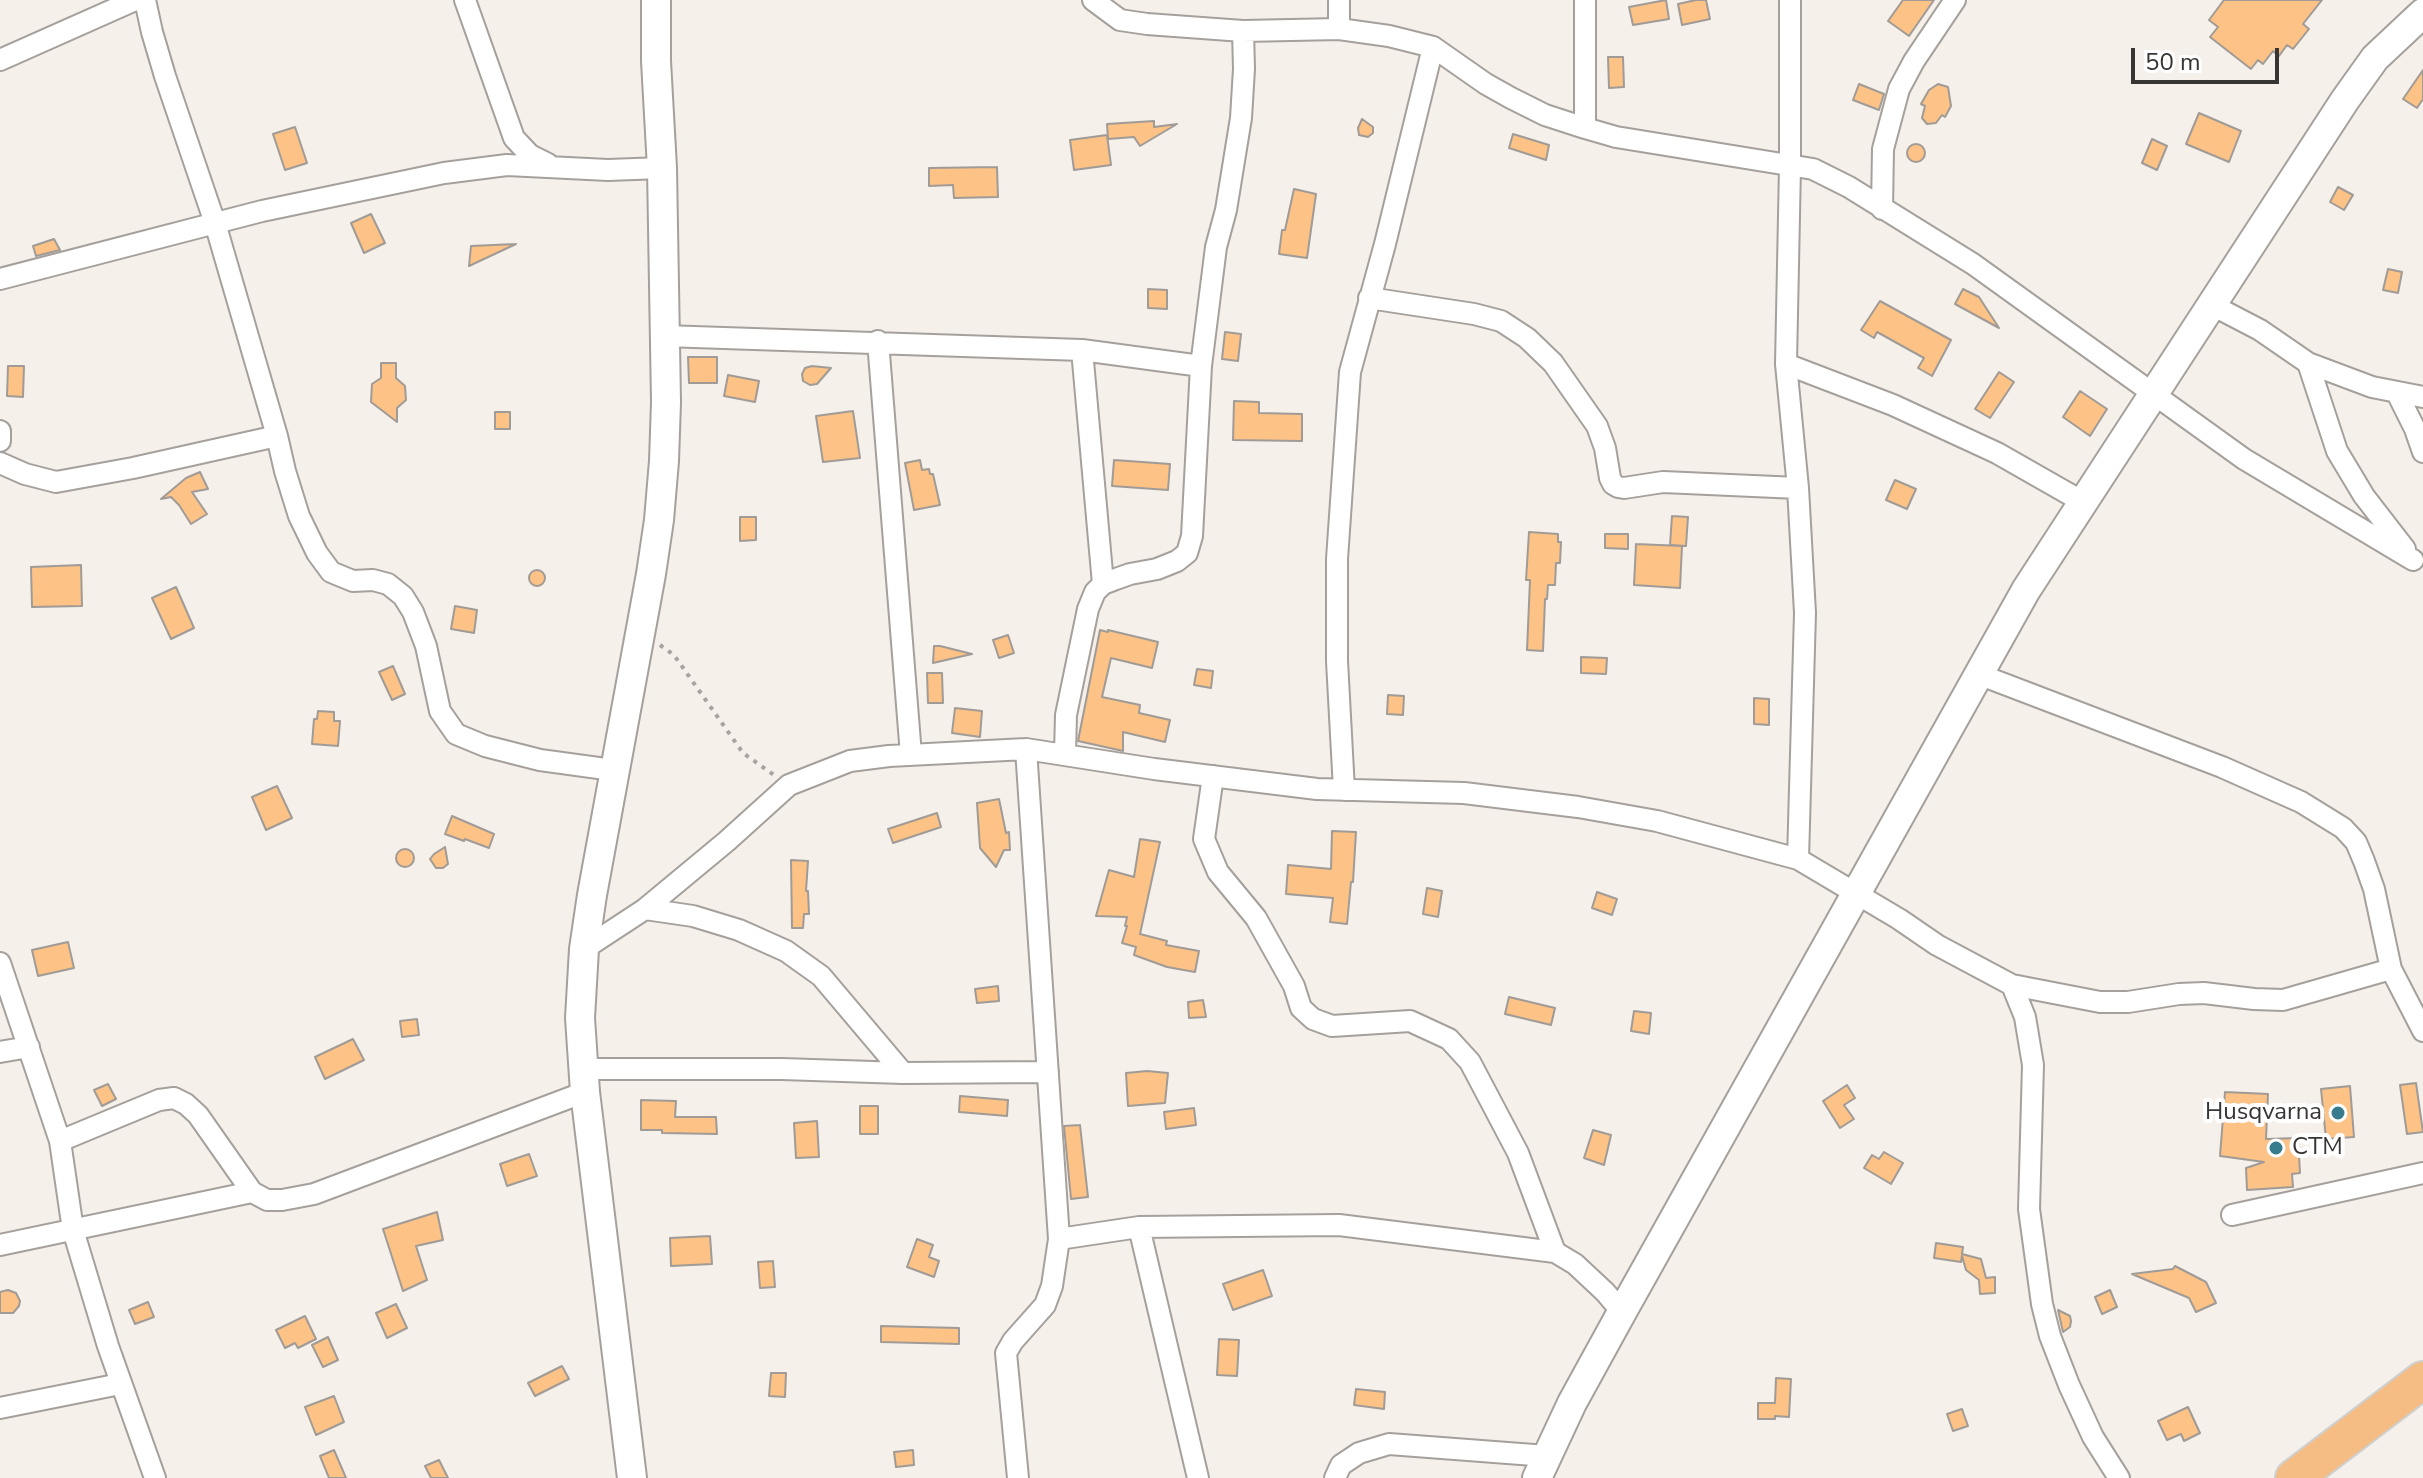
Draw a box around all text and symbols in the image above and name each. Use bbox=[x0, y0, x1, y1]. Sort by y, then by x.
scale bar bbox=[2135, 32, 2283, 82]
text: 50 m bbox=[2145, 46, 2201, 78]
place label: Husqvarna bbox=[2205, 1099, 2322, 1127]
marker: Husqvarna bbox=[2329, 1104, 2347, 1122]
place label: CTM bbox=[2292, 1134, 2343, 1162]
marker: CTM bbox=[2267, 1139, 2285, 1157]

